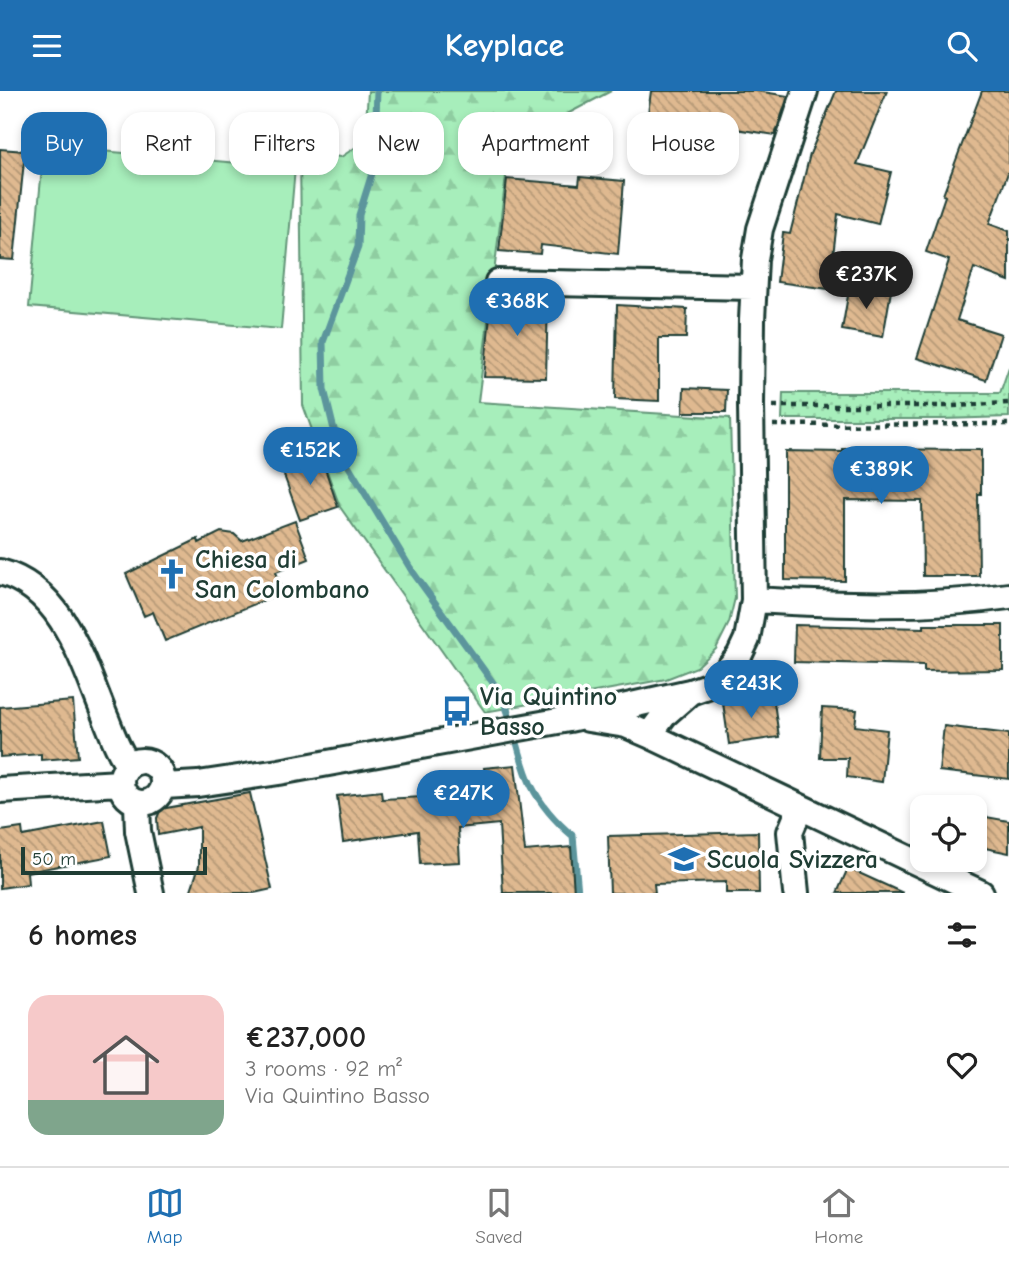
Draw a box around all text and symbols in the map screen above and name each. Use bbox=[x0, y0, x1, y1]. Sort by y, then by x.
icon: menu bbox=[28, 27, 66, 65]
text: Keyplace bbox=[445, 27, 564, 64]
icon: search bbox=[943, 27, 981, 65]
chip: Buy bbox=[21, 112, 107, 175]
chip: Rent bbox=[121, 112, 215, 175]
chip: Filters bbox=[229, 112, 339, 175]
chip: New bbox=[353, 112, 444, 175]
chip: Apartment bbox=[458, 112, 613, 175]
chip: House bbox=[627, 112, 739, 175]
pin: €237K bbox=[817, 251, 915, 311]
text: €237K bbox=[835, 260, 897, 287]
pin: €368K bbox=[468, 279, 566, 338]
text: €368K bbox=[485, 287, 549, 314]
pin: €152K bbox=[261, 427, 359, 487]
text: €152K bbox=[279, 436, 341, 463]
pin: €389K bbox=[832, 447, 930, 506]
text: €389K bbox=[849, 455, 913, 482]
place label: Chiesa di San Colombano bbox=[195, 545, 370, 605]
church icon: Chiesa di San Colombano bbox=[155, 557, 189, 591]
pin: €243K bbox=[702, 661, 800, 720]
text: €243K bbox=[720, 669, 782, 696]
place label: Via Quintino Basso bbox=[480, 682, 617, 742]
bus stop icon: Via Quintino Basso bbox=[440, 694, 474, 728]
pin: €247K bbox=[414, 771, 512, 830]
text: €247K bbox=[433, 779, 493, 806]
map controls bbox=[910, 795, 987, 872]
button: locate bbox=[910, 795, 987, 872]
school or university icon: Scuola Svizzera bbox=[667, 842, 701, 876]
scale bar bbox=[21, 844, 206, 876]
place label: Scuola Svizzera bbox=[707, 845, 878, 875]
text: 50 m bbox=[32, 848, 76, 870]
icon: filters bbox=[943, 916, 981, 954]
text: 6 homes bbox=[28, 918, 137, 953]
text: €237,000 bbox=[245, 1020, 366, 1055]
icon: home bbox=[84, 1023, 168, 1107]
icon: heart bbox=[943, 1046, 981, 1084]
text: 3 rooms · 92 m² bbox=[245, 1055, 402, 1082]
text: Via Quintino Basso bbox=[245, 1082, 430, 1109]
tab: Map bbox=[146, 1184, 184, 1248]
tab: Saved bbox=[475, 1184, 523, 1248]
tab: Home bbox=[814, 1184, 863, 1248]

